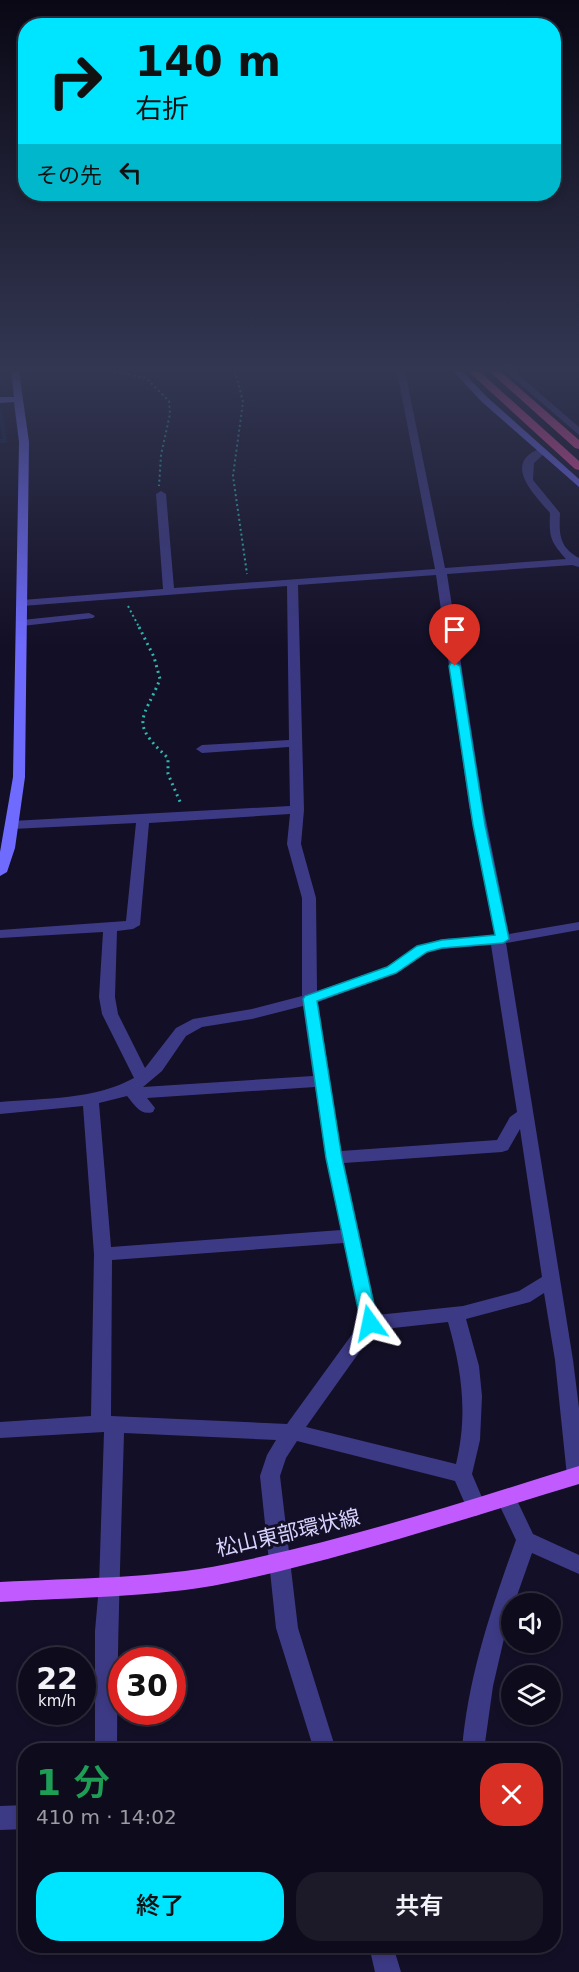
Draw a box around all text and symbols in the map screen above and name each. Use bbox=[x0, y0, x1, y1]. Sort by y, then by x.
text: 140 m bbox=[135, 37, 281, 86]
icon: right bbox=[36, 42, 114, 120]
text: 右折 bbox=[135, 93, 189, 124]
icon: left bbox=[114, 156, 147, 189]
text: その先 bbox=[36, 163, 102, 188]
pin bbox=[429, 604, 480, 666]
icon: arrive bbox=[438, 613, 471, 646]
position arrow bbox=[338, 1291, 402, 1355]
street label: 松山東部環状線 bbox=[214, 1505, 362, 1561]
map controls bbox=[501, 1593, 561, 1725]
button: sound bbox=[501, 1593, 561, 1653]
speed limit sign: 30 bbox=[108, 1647, 186, 1725]
text: 22 bbox=[36, 1661, 78, 1696]
button: layers bbox=[501, 1665, 561, 1725]
text: km/h bbox=[38, 1692, 76, 1710]
text: 1 分 bbox=[36, 1762, 110, 1803]
button: close bbox=[480, 1763, 543, 1826]
text: 410 m · 14:02 bbox=[36, 1805, 177, 1829]
button: 終了 bbox=[36, 1872, 284, 1941]
button: 共有 bbox=[296, 1872, 543, 1941]

